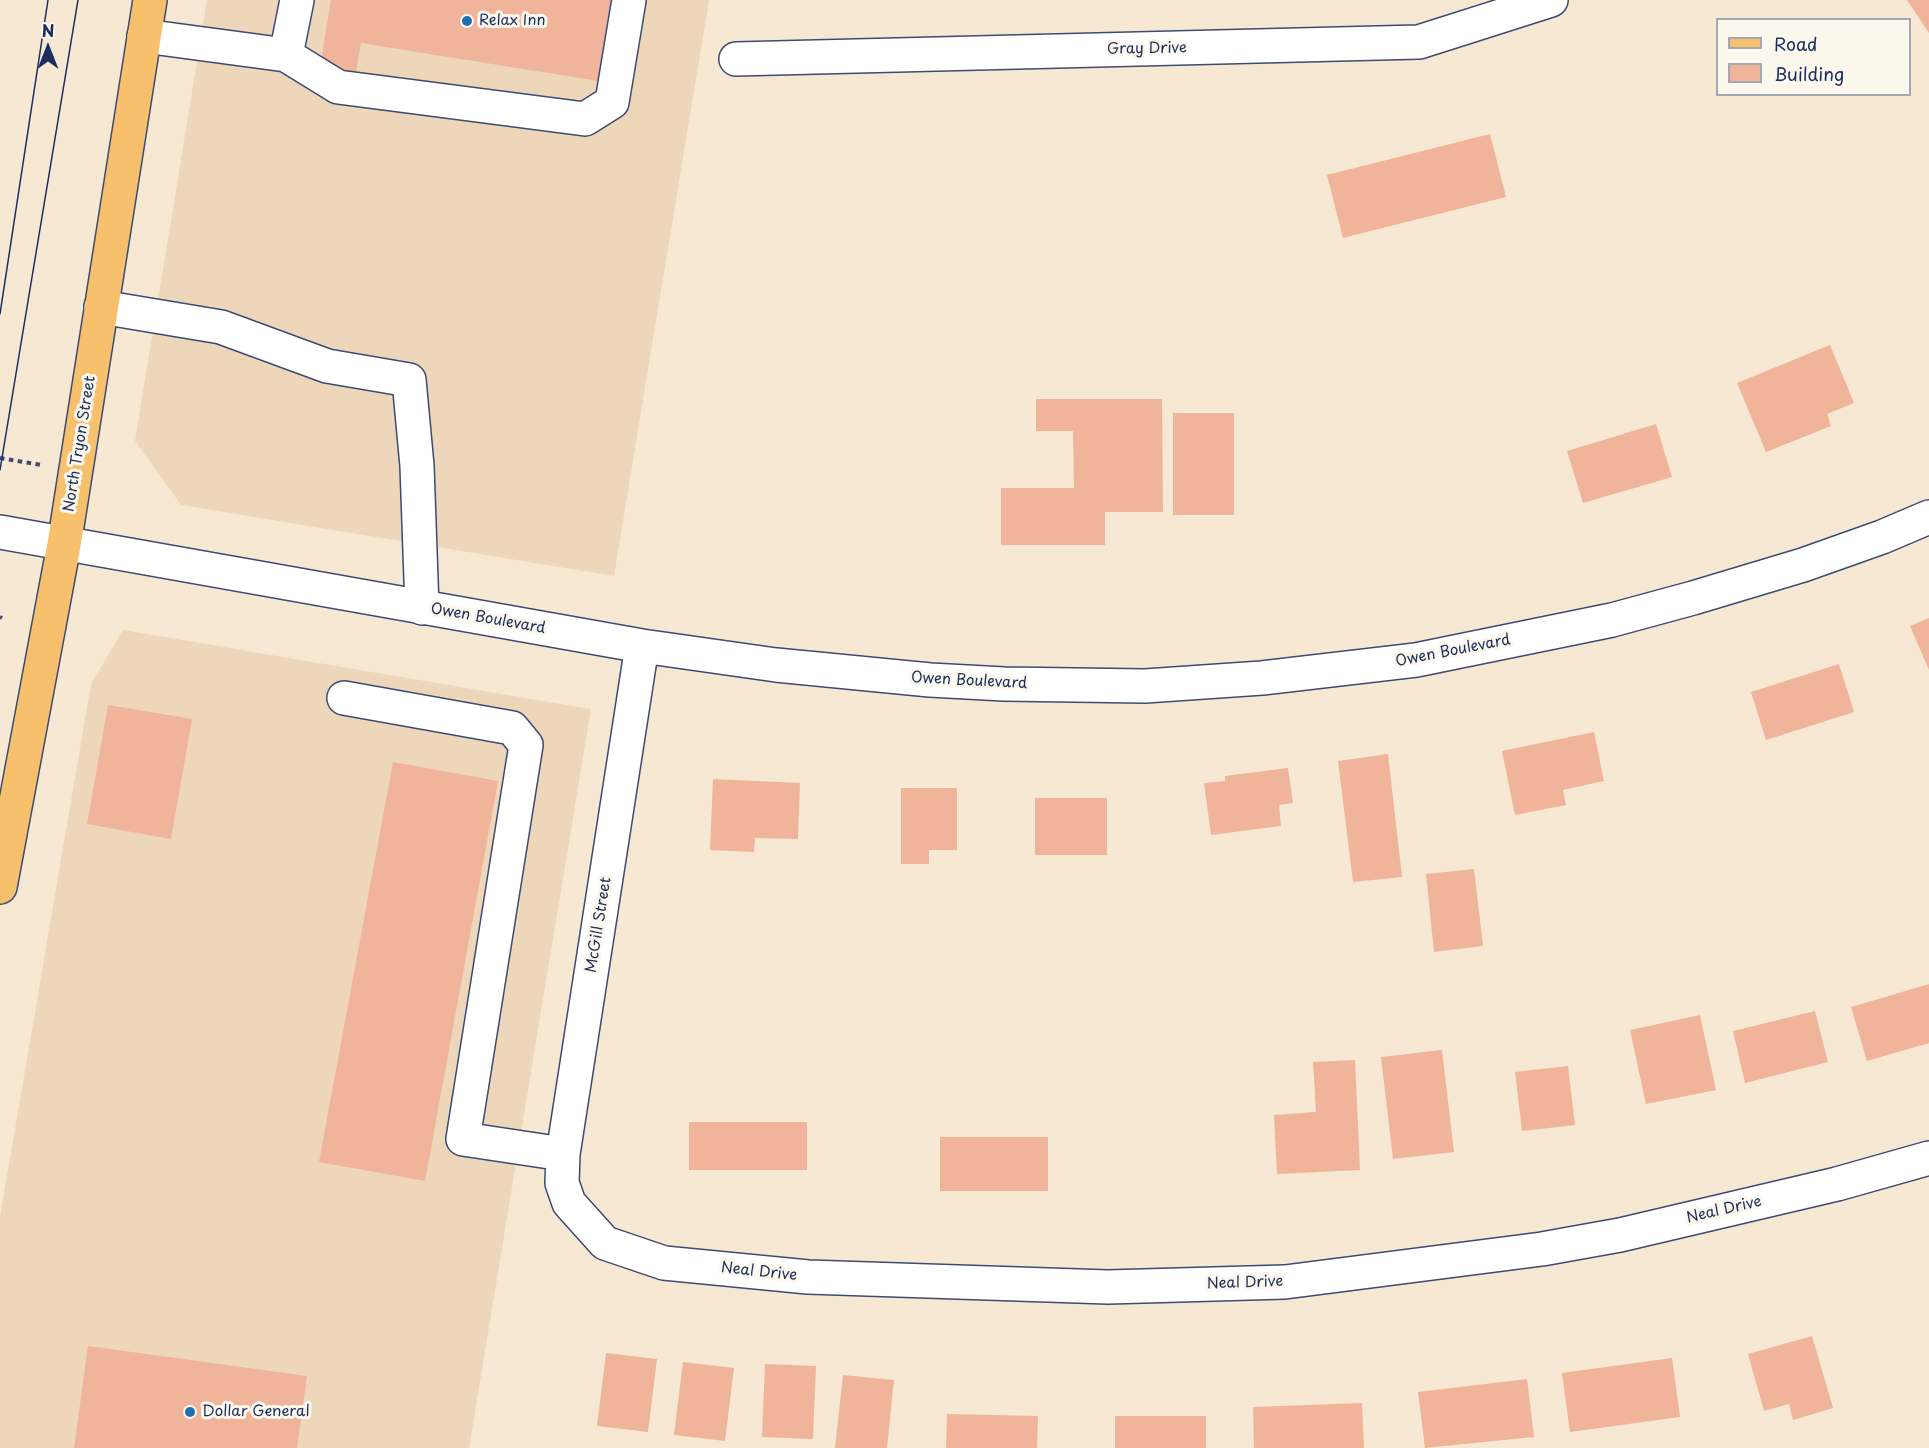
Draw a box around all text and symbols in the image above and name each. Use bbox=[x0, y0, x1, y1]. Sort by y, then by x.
place label: Relax Inn bbox=[479, 12, 546, 30]
marker: Relax Inn bbox=[460, 14, 474, 28]
north arrow bbox=[18, 18, 78, 78]
text: N bbox=[42, 18, 54, 42]
legend bbox=[1716, 18, 1911, 96]
text: Road bbox=[1774, 30, 1818, 57]
street label: Gray Drive bbox=[1107, 39, 1187, 59]
text: Building bbox=[1774, 60, 1844, 87]
street label: North Tryon Street bbox=[60, 375, 100, 513]
street label: Owen Boulevard bbox=[429, 600, 547, 638]
street label: Owen Boulevard bbox=[1394, 631, 1512, 671]
street label: Owen Boulevard bbox=[910, 669, 1028, 693]
street label: McGill Street bbox=[583, 876, 615, 974]
street label: Neal Drive bbox=[1685, 1193, 1763, 1227]
street label: Neal Drive bbox=[720, 1259, 798, 1285]
street label: Neal Drive bbox=[1206, 1273, 1284, 1293]
place label: Dollar General bbox=[202, 1403, 310, 1421]
marker: Dollar General bbox=[183, 1405, 197, 1419]

